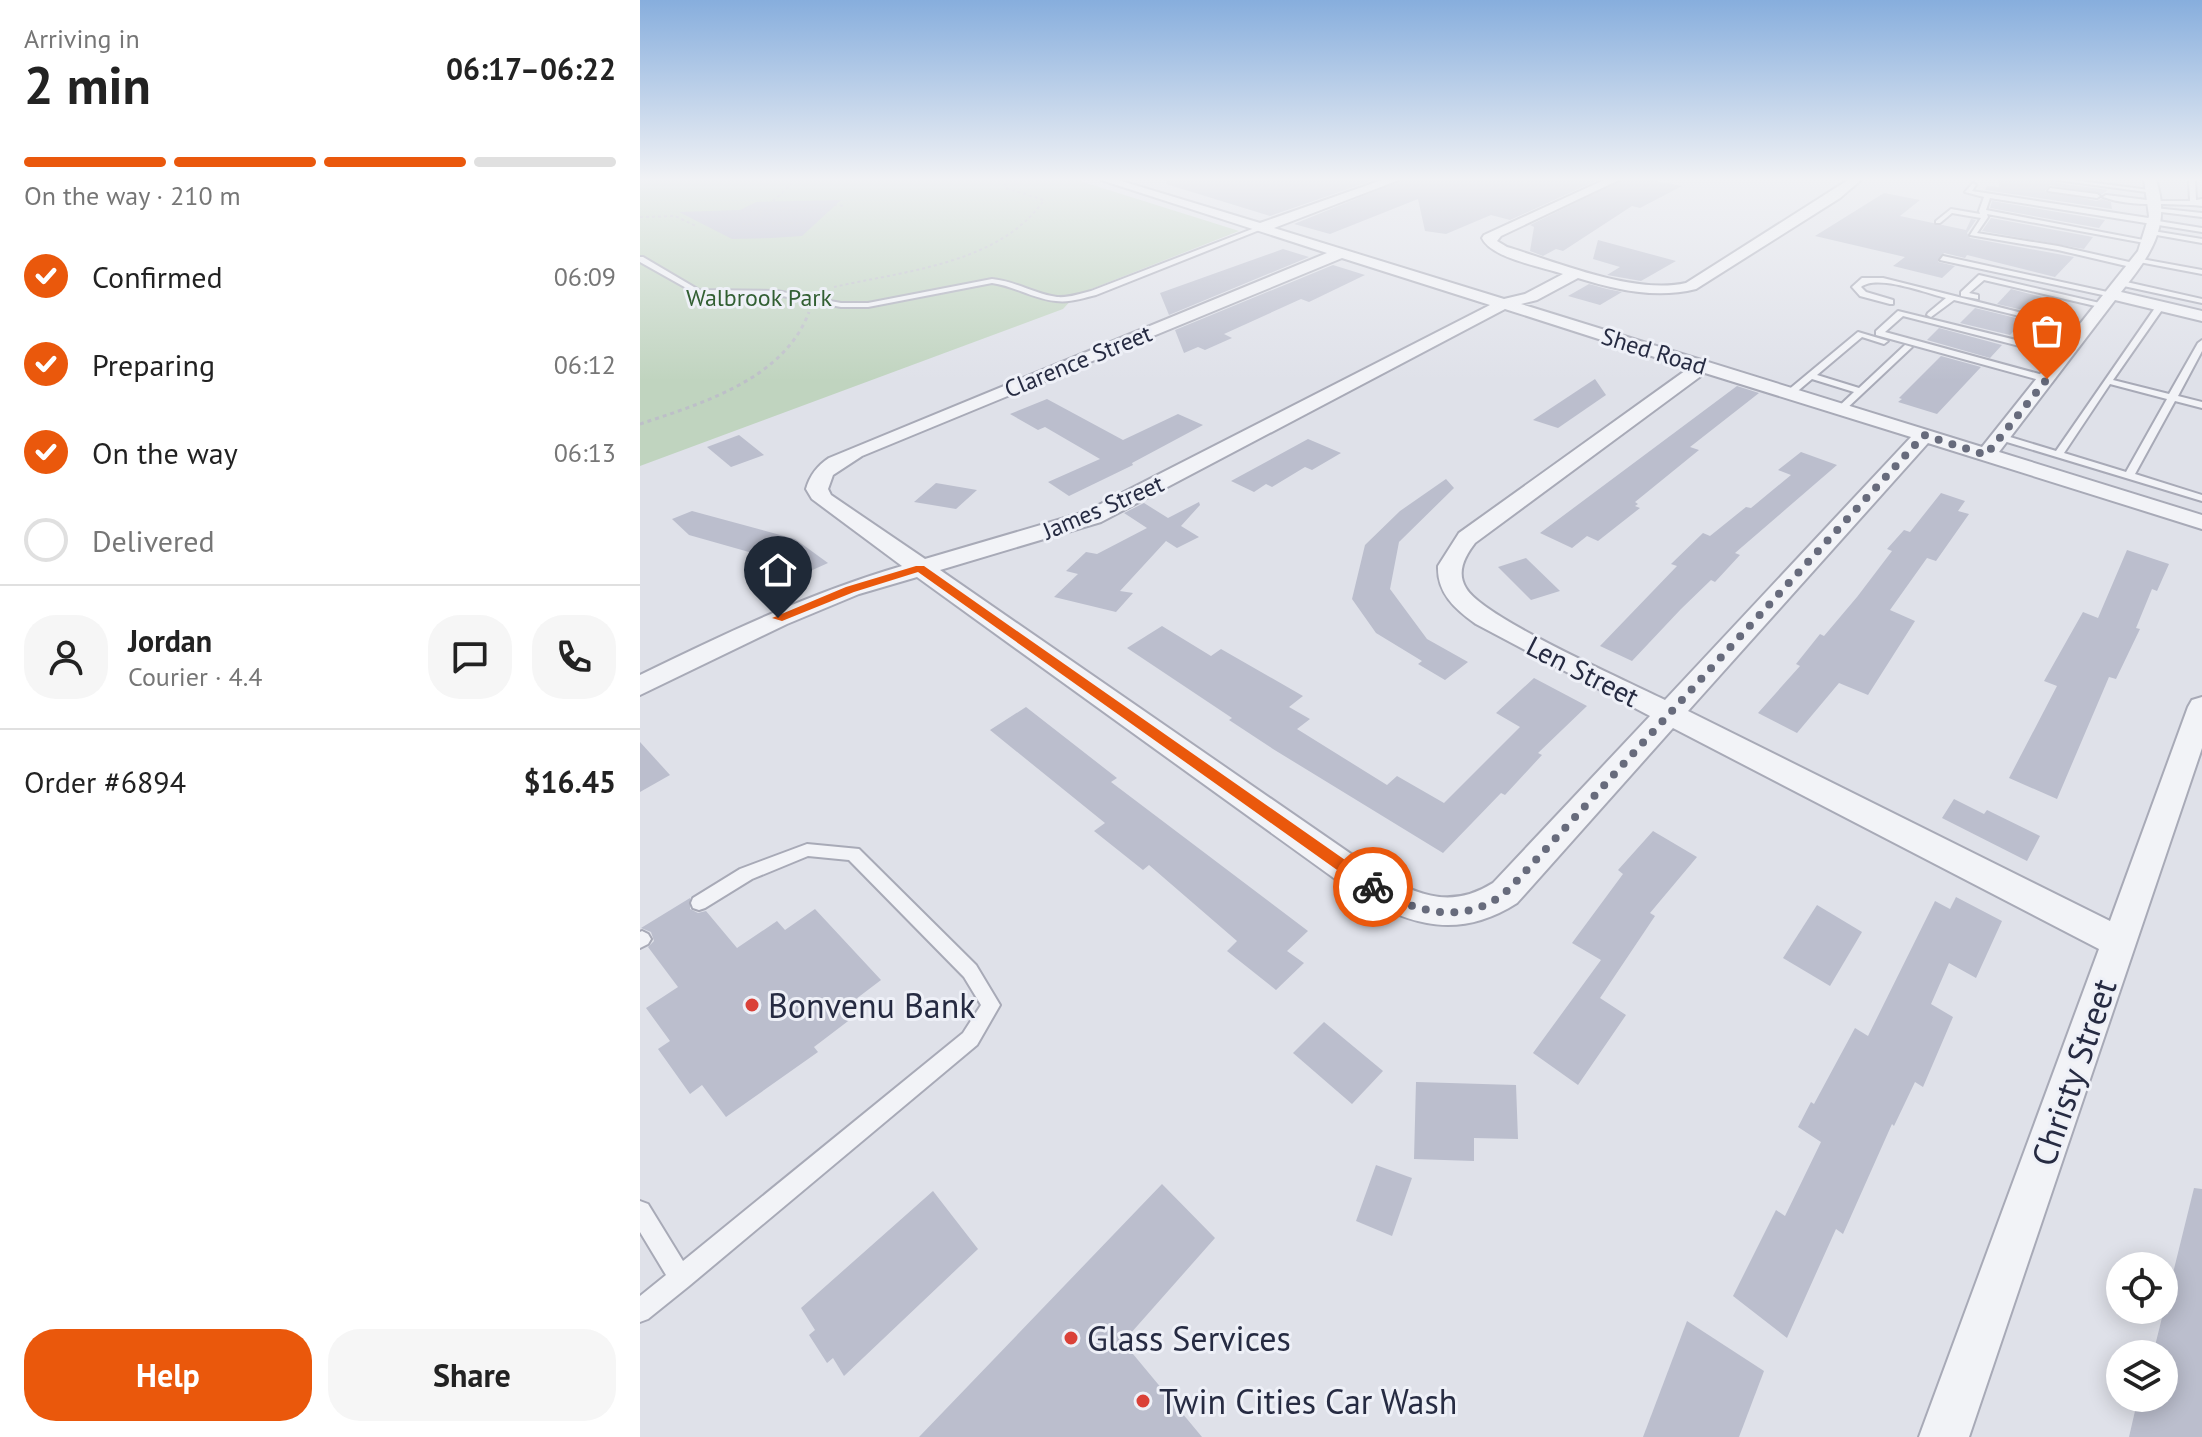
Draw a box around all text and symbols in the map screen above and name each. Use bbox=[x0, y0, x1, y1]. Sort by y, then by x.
text: Arriving in bbox=[24, 22, 140, 55]
text: 06:17–06:22 bbox=[446, 49, 616, 88]
text: 2 min bbox=[24, 51, 151, 118]
text: On the way · 210 m bbox=[24, 179, 241, 212]
icon: check bbox=[24, 254, 68, 298]
text: Confirmed bbox=[92, 257, 223, 296]
text: 06:09 bbox=[554, 260, 616, 293]
park label: Walbrook Park bbox=[686, 282, 832, 313]
pin bbox=[2013, 297, 2081, 379]
icon: bag bbox=[2025, 309, 2069, 353]
street label: Clarence Street bbox=[1000, 317, 1156, 405]
street label: Shed Road bbox=[1598, 320, 1710, 382]
icon: check bbox=[24, 342, 68, 386]
text: Preparing bbox=[92, 345, 215, 384]
text: 06:12 bbox=[554, 348, 616, 381]
icon: check bbox=[24, 430, 68, 474]
text: On the way bbox=[92, 433, 238, 472]
text: 06:13 bbox=[554, 436, 616, 469]
street label: James Street bbox=[1037, 468, 1168, 547]
text: Delivered bbox=[92, 521, 215, 560]
pin bbox=[744, 536, 812, 618]
icon: home bbox=[756, 548, 800, 592]
button: person bbox=[24, 615, 108, 699]
button: chat bbox=[428, 615, 512, 699]
button: phone bbox=[532, 615, 616, 699]
text: Jordan bbox=[128, 621, 212, 660]
street label: Len Street bbox=[1521, 627, 1646, 715]
text: Courier · 4.4 bbox=[128, 660, 262, 693]
text: Order #6894 bbox=[24, 762, 186, 801]
text: $16.45 bbox=[524, 762, 616, 801]
courier bbox=[1333, 847, 1413, 927]
icon: bike bbox=[1351, 865, 1395, 909]
street label: Christy Street bbox=[2020, 972, 2126, 1171]
place label: Bonvenu Bank bbox=[768, 983, 976, 1027]
marker: Bonvenu Bank bbox=[743, 996, 761, 1014]
map controls bbox=[2106, 1252, 2178, 1412]
button: locate bbox=[2106, 1252, 2178, 1324]
place label: Glass Services bbox=[1087, 1316, 1291, 1360]
button: Help bbox=[24, 1329, 312, 1421]
button: Share bbox=[328, 1329, 616, 1421]
marker: Glass Services bbox=[1062, 1329, 1080, 1347]
button: layers bbox=[2106, 1340, 2178, 1412]
place label: Twin Cities Car Wash bbox=[1159, 1379, 1457, 1423]
marker: Twin Cities Car Wash bbox=[1134, 1392, 1152, 1410]

